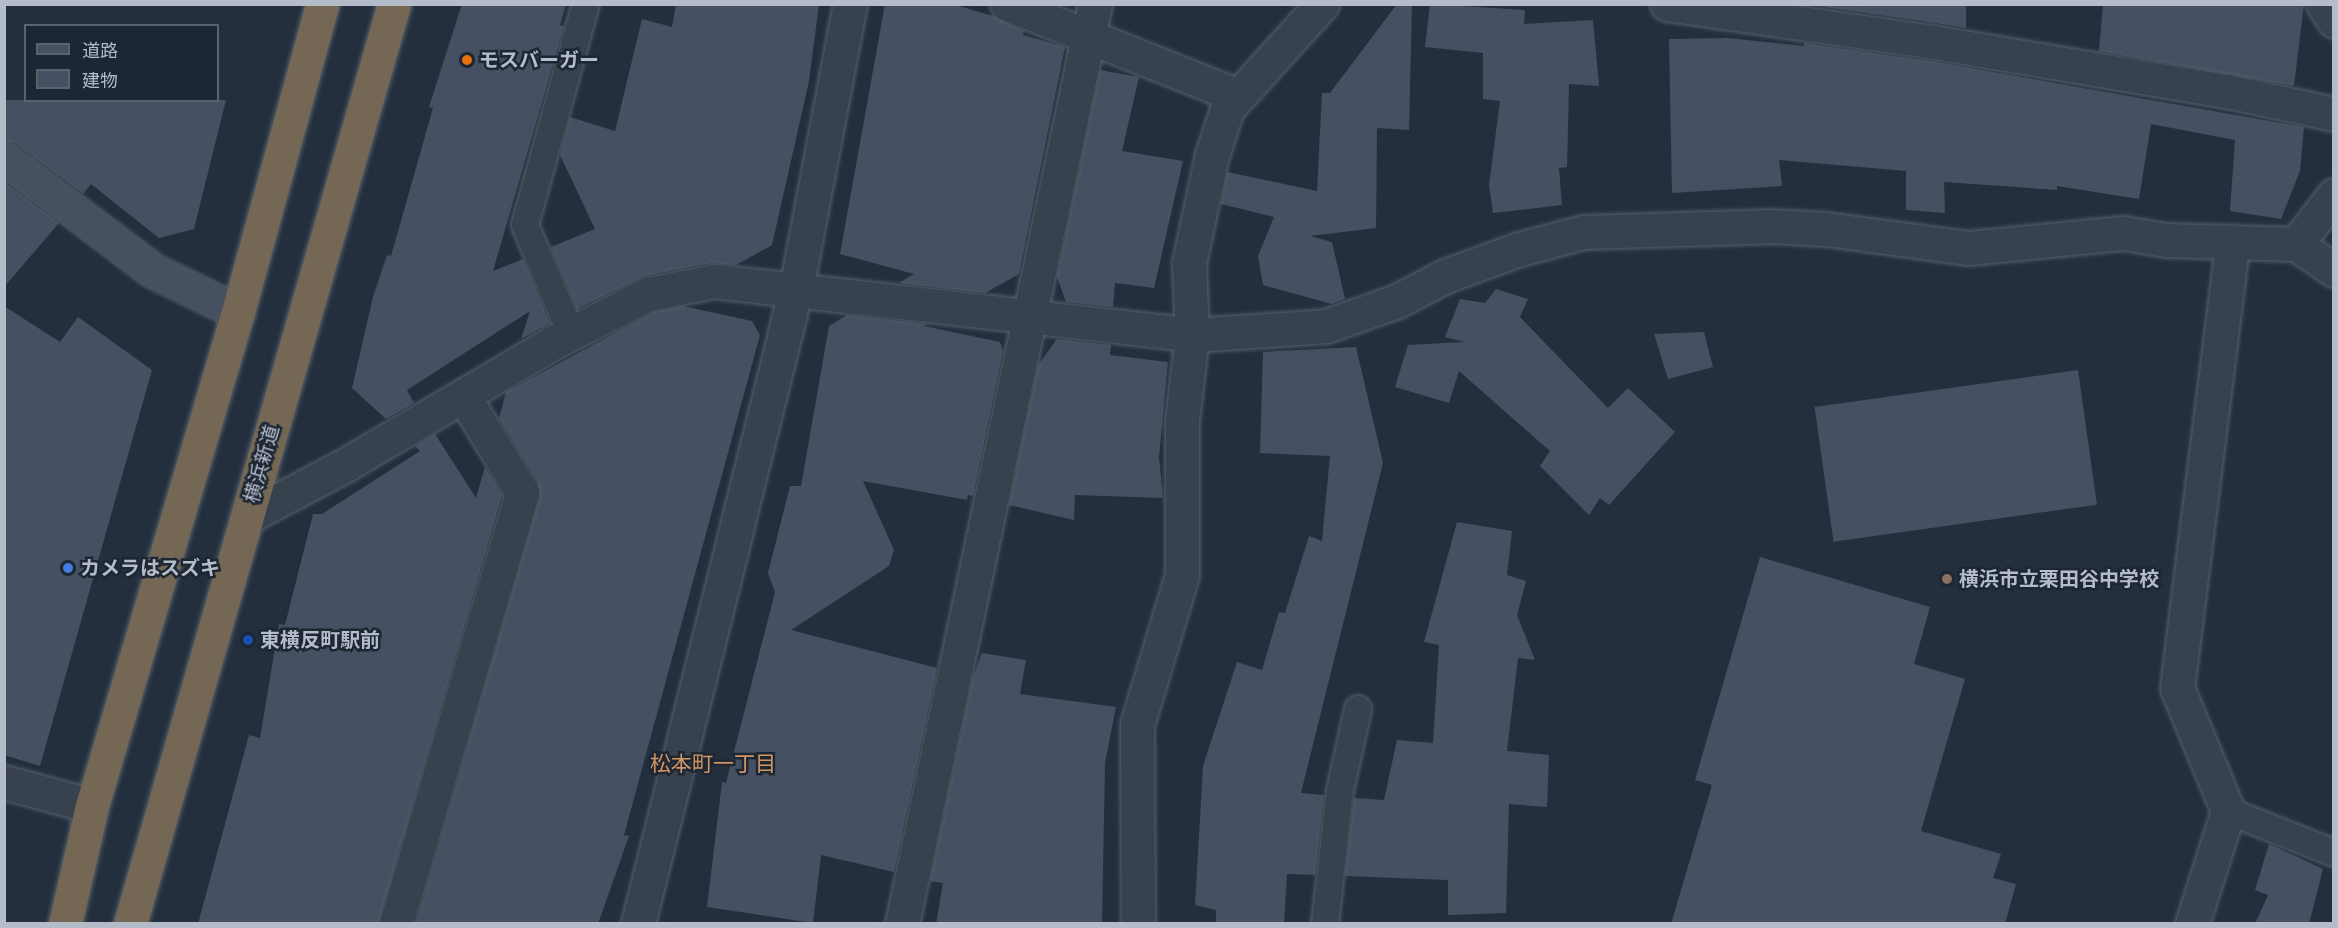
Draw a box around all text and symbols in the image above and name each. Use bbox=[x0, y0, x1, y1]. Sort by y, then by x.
legend bbox=[24, 24, 219, 102]
text: 道路 bbox=[82, 40, 118, 62]
place label: モスバーガー bbox=[479, 48, 599, 72]
marker: モスバーガー bbox=[460, 53, 474, 67]
text: 建物 bbox=[82, 70, 118, 92]
street label: 横浜新道 bbox=[239, 422, 285, 506]
place label: カメラはスズキ bbox=[80, 556, 220, 580]
marker: カメラはスズキ bbox=[61, 561, 75, 575]
place label: 横浜市立栗田谷中学校 bbox=[1959, 567, 2159, 591]
marker: 横浜市立栗田谷中学校 bbox=[1940, 572, 1954, 586]
place label: 東横反町駅前 bbox=[260, 628, 380, 652]
marker: 東横反町駅前 bbox=[241, 633, 255, 647]
district label: 松本町一丁目 bbox=[650, 751, 776, 777]

